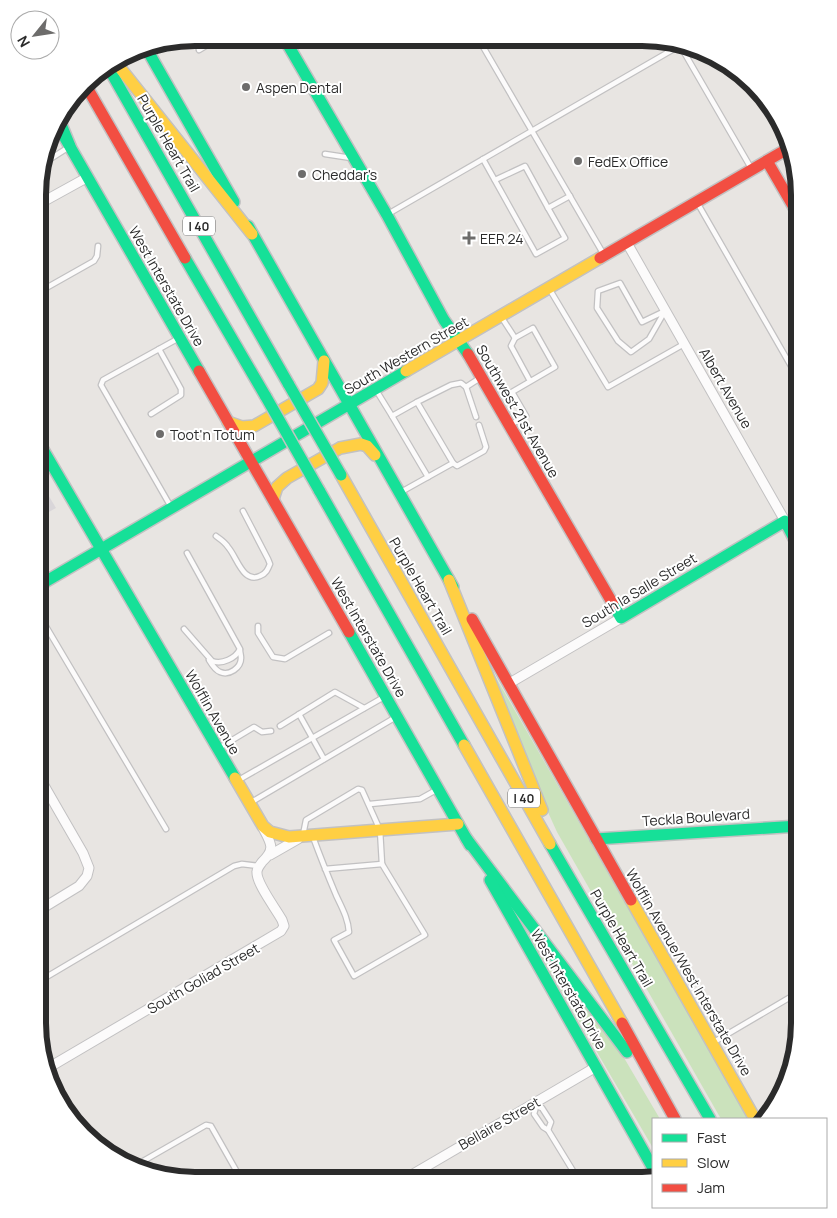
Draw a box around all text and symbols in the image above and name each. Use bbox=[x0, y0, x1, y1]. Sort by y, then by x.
north arrow bbox=[10, 10, 60, 60]
text: N bbox=[13, 33, 34, 51]
place label: Aspen Dental bbox=[256, 78, 342, 97]
marker: Aspen Dental bbox=[240, 81, 252, 93]
street label: Purple Heart Trail bbox=[133, 91, 205, 195]
place label: FedEx Office bbox=[588, 152, 668, 171]
marker: FedEx Office bbox=[572, 155, 584, 167]
place label: Cheddar's bbox=[312, 165, 377, 184]
marker: Cheddar's bbox=[296, 168, 308, 180]
road number: I 40 bbox=[183, 217, 215, 236]
street label: West Interstate Drive bbox=[125, 222, 209, 350]
place label: EER 24 bbox=[480, 229, 524, 248]
marker: EER 24 bbox=[462, 231, 476, 245]
street label: South Western Street bbox=[340, 311, 472, 398]
street label: Southwest 21st Avenue bbox=[472, 341, 564, 481]
street label: Albert Avenue bbox=[695, 344, 757, 432]
place label: Toot'n Totum bbox=[170, 425, 255, 444]
marker: Toot'n Totum bbox=[154, 428, 166, 440]
street label: Purple Heart Trail bbox=[385, 534, 457, 638]
street label: South la Salle Street bbox=[578, 548, 700, 632]
street label: West Interstate Drive bbox=[327, 573, 411, 701]
street label: Wolflin Avenue bbox=[181, 666, 245, 758]
road number: I 40 bbox=[508, 788, 540, 808]
street label: Teckla Boulevard bbox=[641, 804, 751, 830]
street label: Wolflin Avenue/West Interstate Drive bbox=[622, 865, 756, 1079]
street label: Purple Heart Trail bbox=[586, 886, 658, 990]
street label: West Interstate Drive bbox=[527, 925, 611, 1053]
street label: South Goliad Street bbox=[143, 938, 263, 1018]
street label: Bellaire Street bbox=[455, 1092, 544, 1154]
legend bbox=[652, 1118, 827, 1208]
text: Fast bbox=[697, 1127, 726, 1148]
text: Slow bbox=[697, 1152, 730, 1173]
text: Jam bbox=[697, 1177, 725, 1198]

